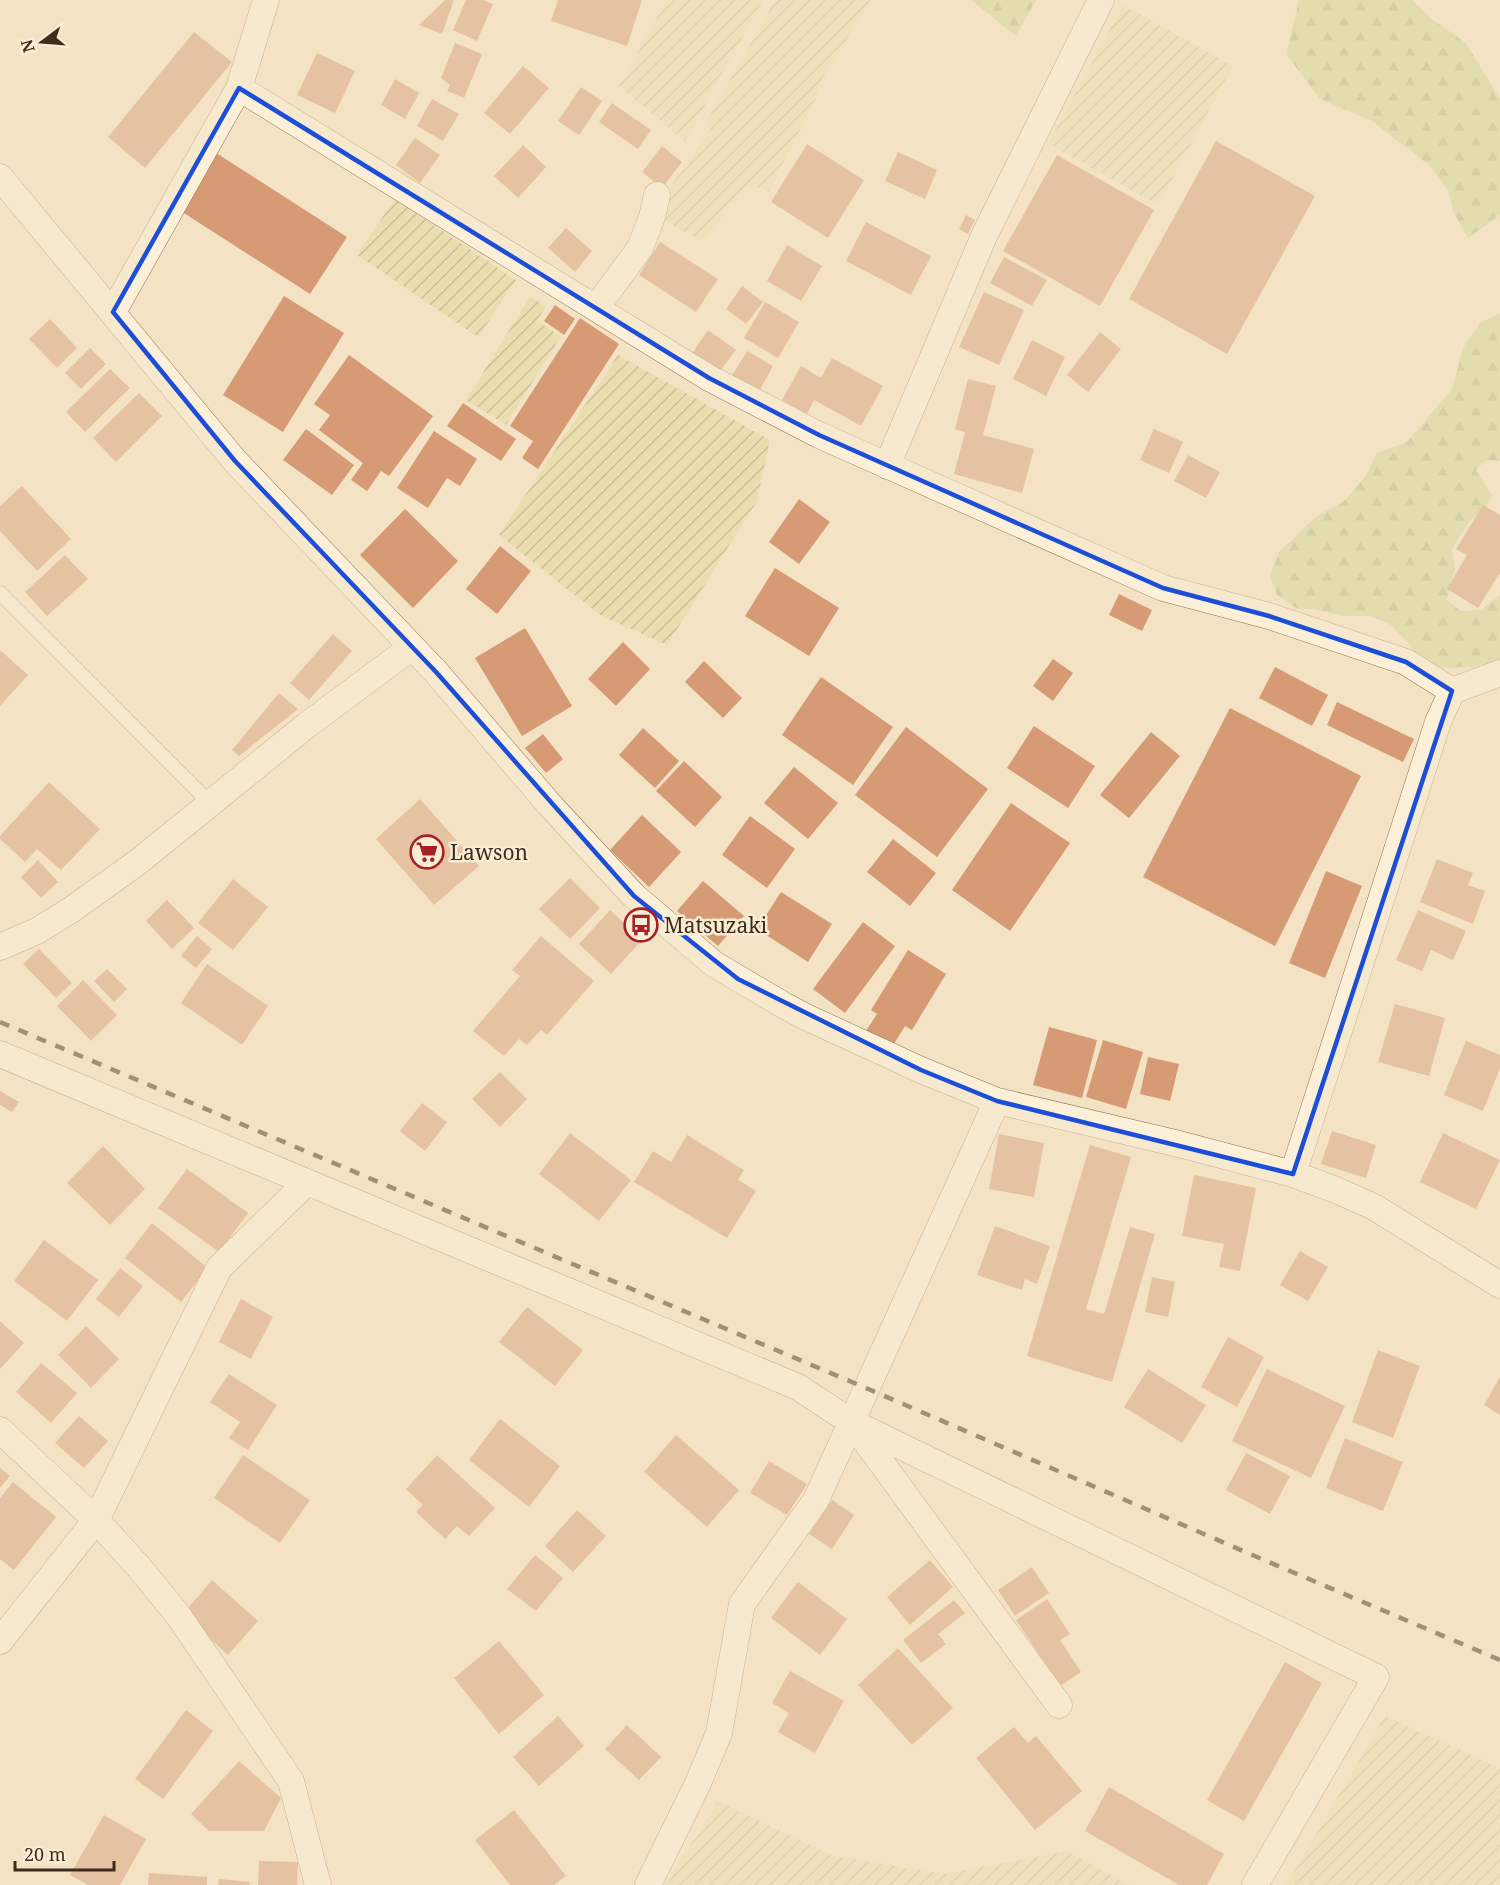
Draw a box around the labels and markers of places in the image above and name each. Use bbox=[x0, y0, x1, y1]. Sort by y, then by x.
supermarket icon: Lawson bbox=[409, 834, 445, 870]
place label: Lawson bbox=[450, 838, 528, 866]
bus stop icon: Matsuzaki bbox=[623, 907, 659, 943]
place label: Matsuzaki bbox=[664, 911, 768, 939]

